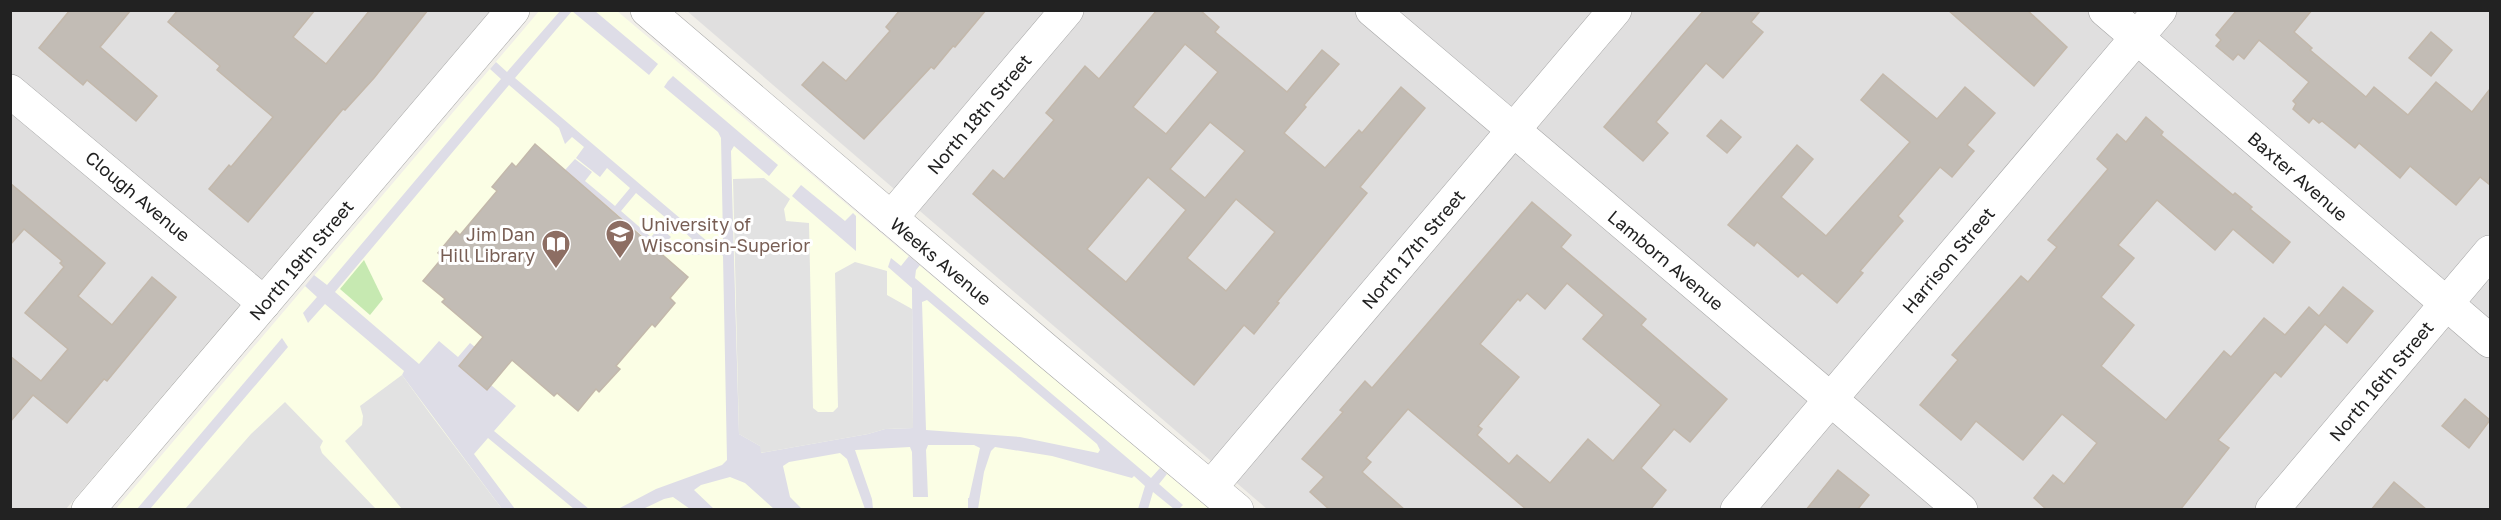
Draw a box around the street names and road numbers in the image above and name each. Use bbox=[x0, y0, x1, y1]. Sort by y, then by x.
street label: North 18th Street bbox=[922, 49, 1036, 179]
street label: Baxter Avenue bbox=[2244, 127, 2352, 225]
street label: Clough Avenue bbox=[81, 146, 195, 246]
street label: North 17th Street bbox=[1357, 185, 1469, 313]
street label: North 19th Street bbox=[244, 195, 358, 325]
street label: Harrison Street bbox=[1897, 202, 1999, 318]
street label: Lamborn Avenue bbox=[1604, 205, 1728, 315]
street label: Weeks Avenue bbox=[886, 212, 996, 310]
street label: North 16th Street bbox=[2324, 316, 2438, 446]

